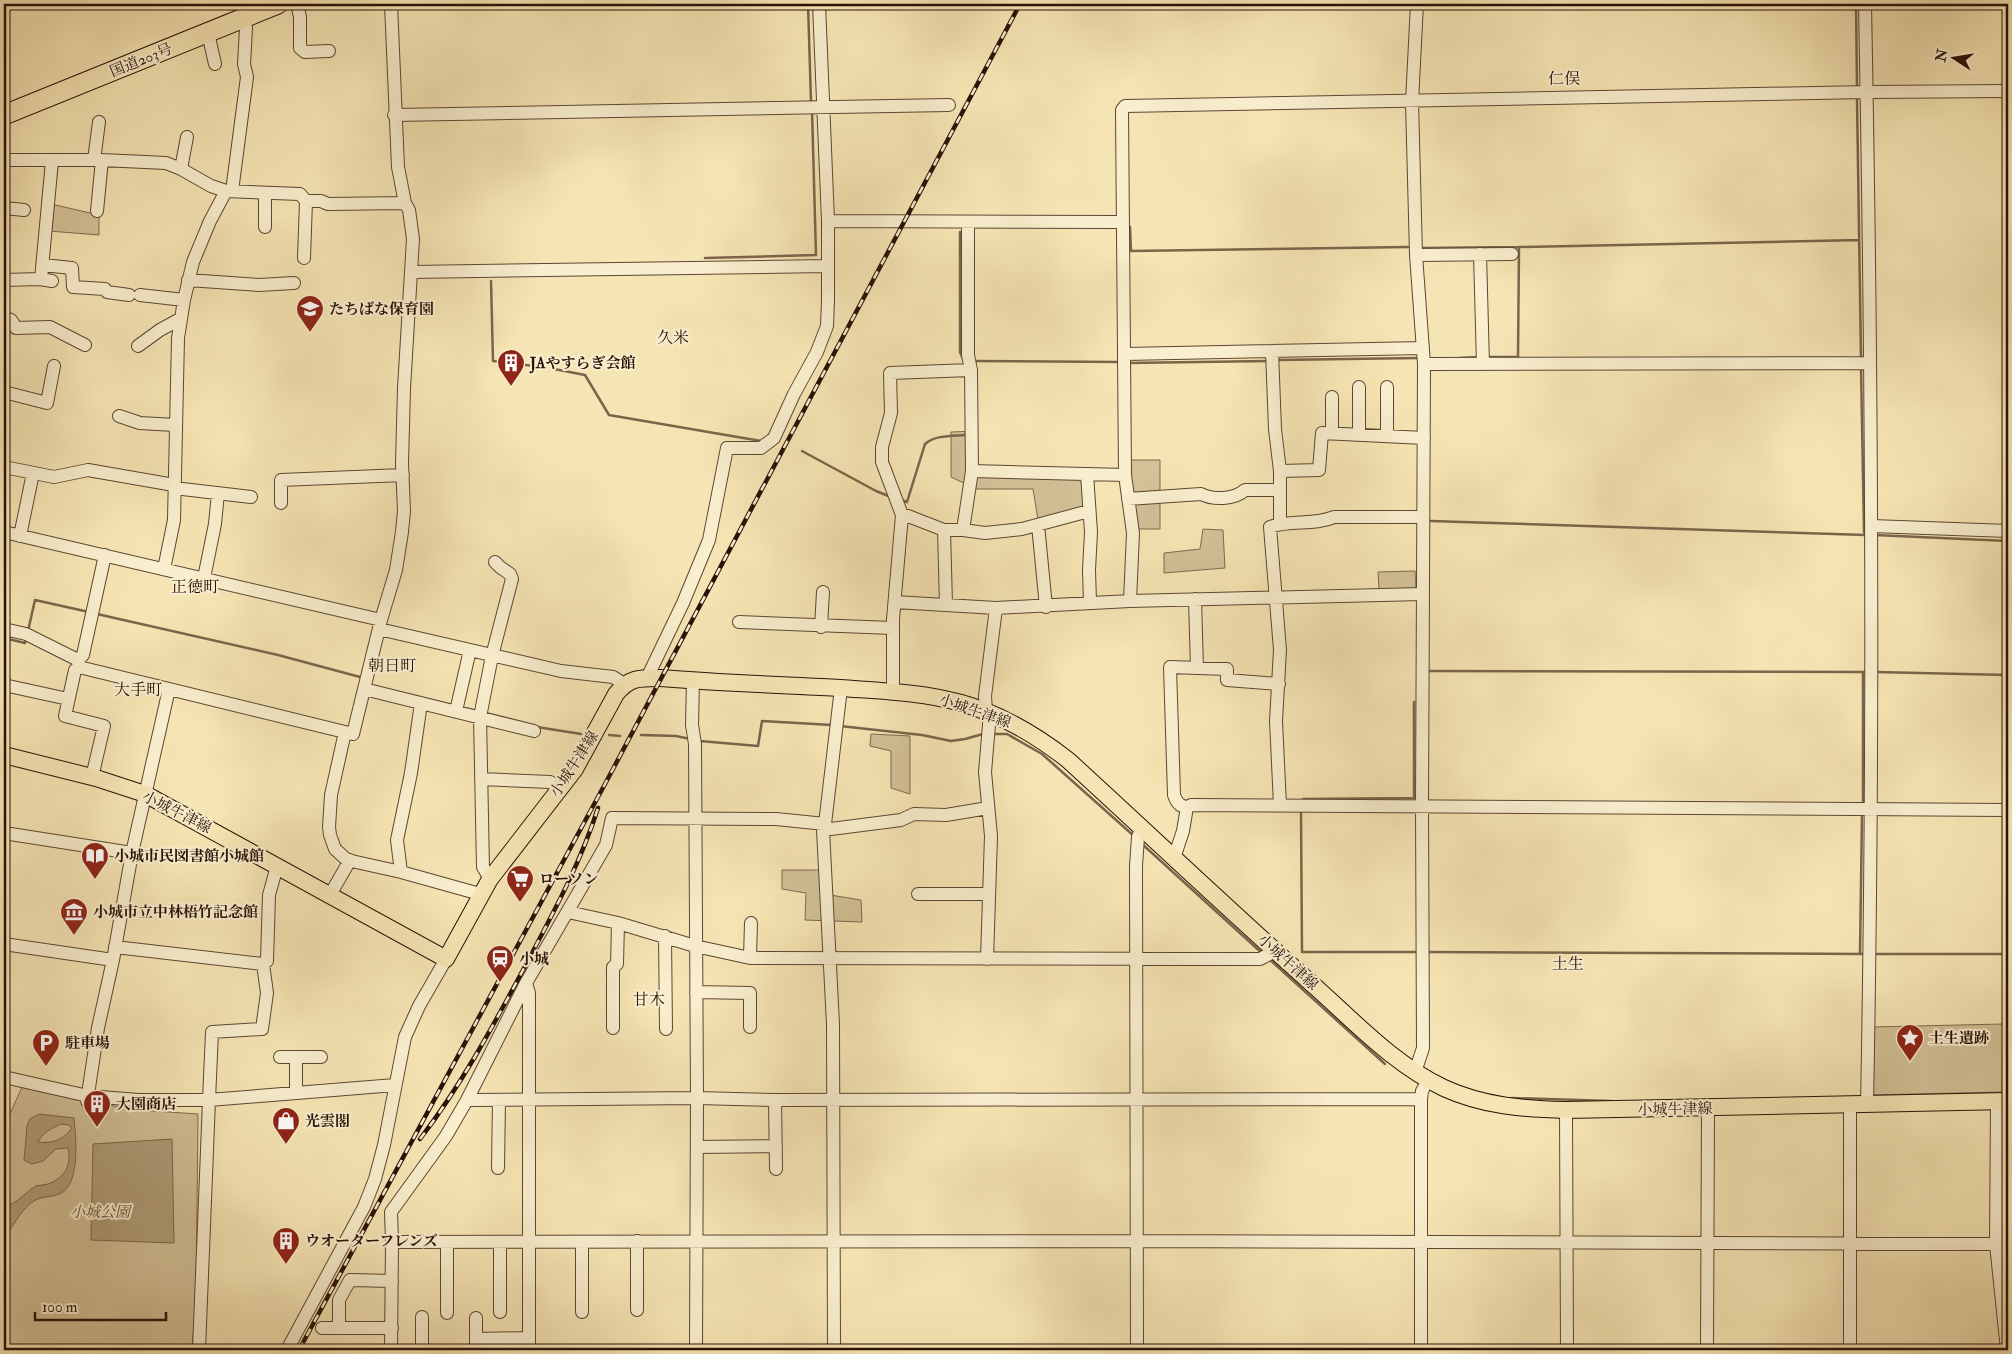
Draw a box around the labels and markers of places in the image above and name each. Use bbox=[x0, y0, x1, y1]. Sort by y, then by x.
school or university icon: たちばな保育園 bbox=[295, 294, 325, 333]
place label: たちばな保育園 bbox=[329, 300, 434, 319]
building icon: JAやすらぎ会館 bbox=[496, 348, 526, 387]
place label: JAやすらぎ会館 bbox=[529, 354, 636, 374]
library icon: 小城市民図書館小城館 bbox=[80, 841, 110, 880]
place label: 小城市民図書館小城館 bbox=[114, 847, 264, 866]
supermarket icon: ローソン bbox=[505, 864, 535, 903]
place label: ローソン bbox=[539, 870, 598, 889]
museum icon: 小城市立中林梧竹記念館 bbox=[59, 897, 89, 936]
place label: 小城市立中林梧竹記念館 bbox=[93, 903, 258, 922]
station icon: 小城 bbox=[485, 944, 515, 983]
place label: 小城 bbox=[519, 950, 549, 969]
place icon: 土生遺跡 bbox=[1895, 1023, 1925, 1062]
parking icon: 駐車場 bbox=[31, 1028, 61, 1067]
place label: 土生遺跡 bbox=[1929, 1029, 1989, 1048]
place label: 駐車場 bbox=[65, 1034, 110, 1053]
building icon: 大園商店 bbox=[82, 1089, 112, 1128]
place label: 大園商店 bbox=[116, 1095, 176, 1114]
shop icon: 光雲閣 bbox=[271, 1106, 301, 1145]
place label: 光雲閣 bbox=[305, 1112, 350, 1131]
building icon: ウオーターフレンズ bbox=[271, 1226, 301, 1265]
place label: ウオーターフレンズ bbox=[305, 1232, 438, 1251]

